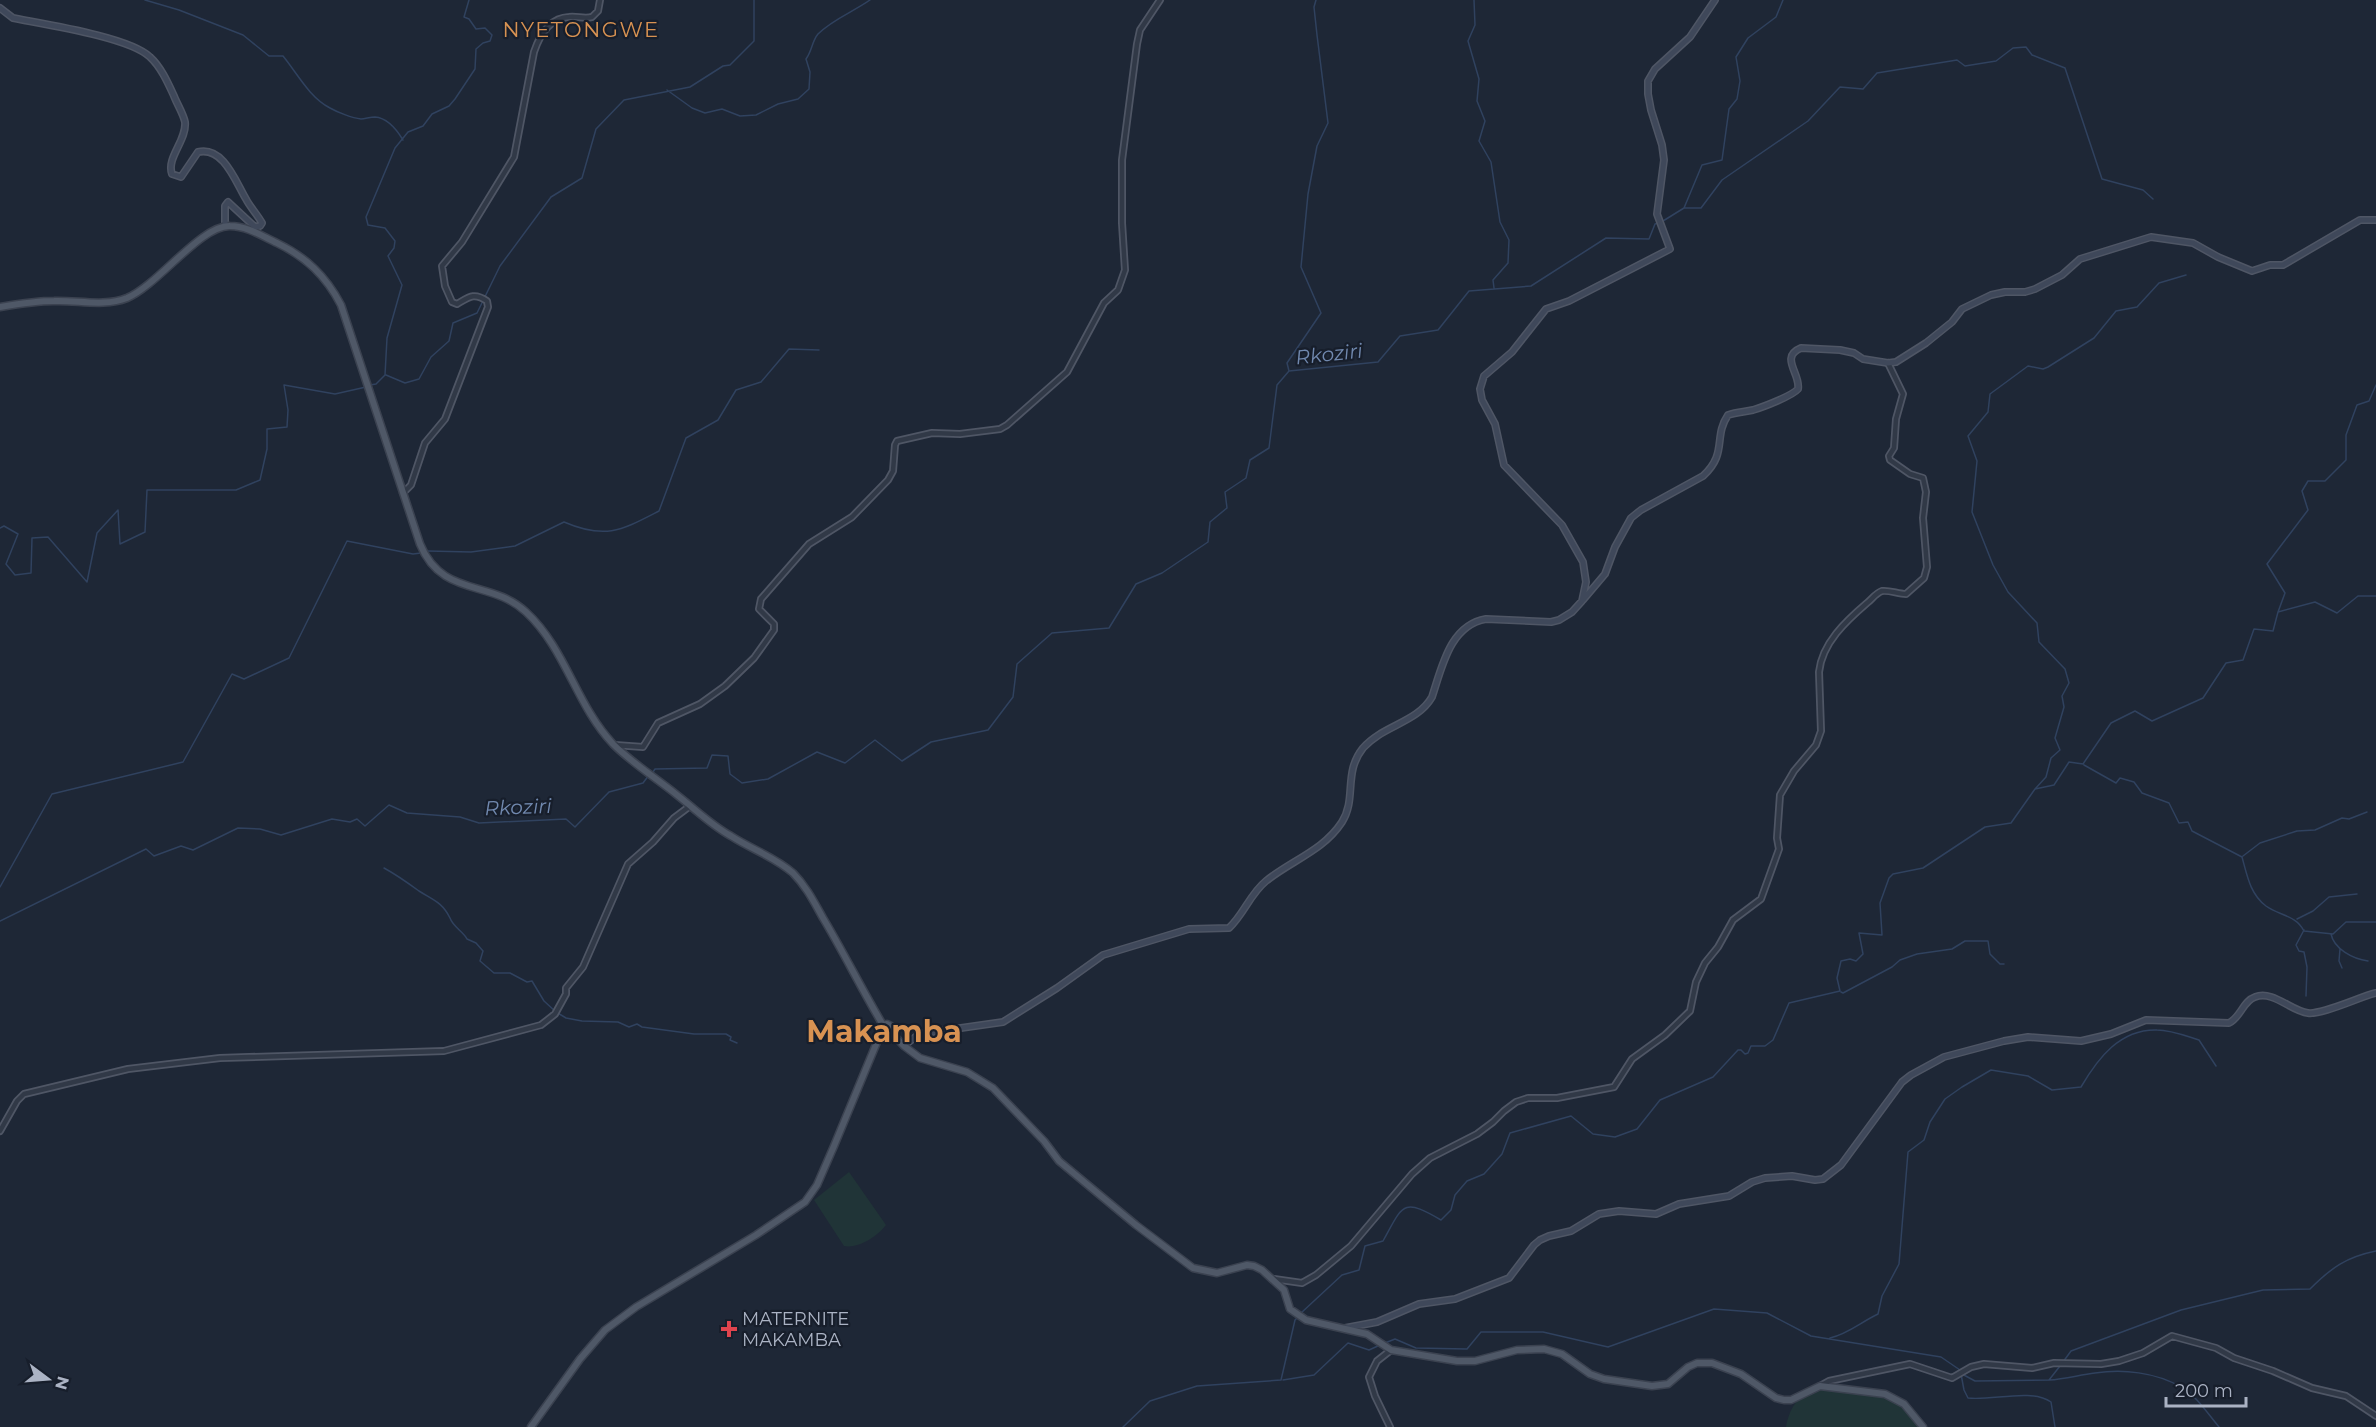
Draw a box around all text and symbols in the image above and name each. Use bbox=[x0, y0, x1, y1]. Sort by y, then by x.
district label: NYETONGWE bbox=[502, 17, 660, 42]
water label: Rkoziri bbox=[1294, 338, 1364, 369]
water label: Rkoziri bbox=[484, 794, 553, 820]
district label: Makamba bbox=[806, 1013, 962, 1050]
place label: MATERNITE MAKAMBA bbox=[742, 1308, 849, 1351]
marker: MATERNITE MAKAMBA bbox=[720, 1320, 738, 1338]
north arrow bbox=[18, 1349, 78, 1409]
scale bar bbox=[2166, 1370, 2246, 1408]
text: N bbox=[51, 1374, 73, 1392]
text: 200 m bbox=[2175, 1380, 2233, 1402]

